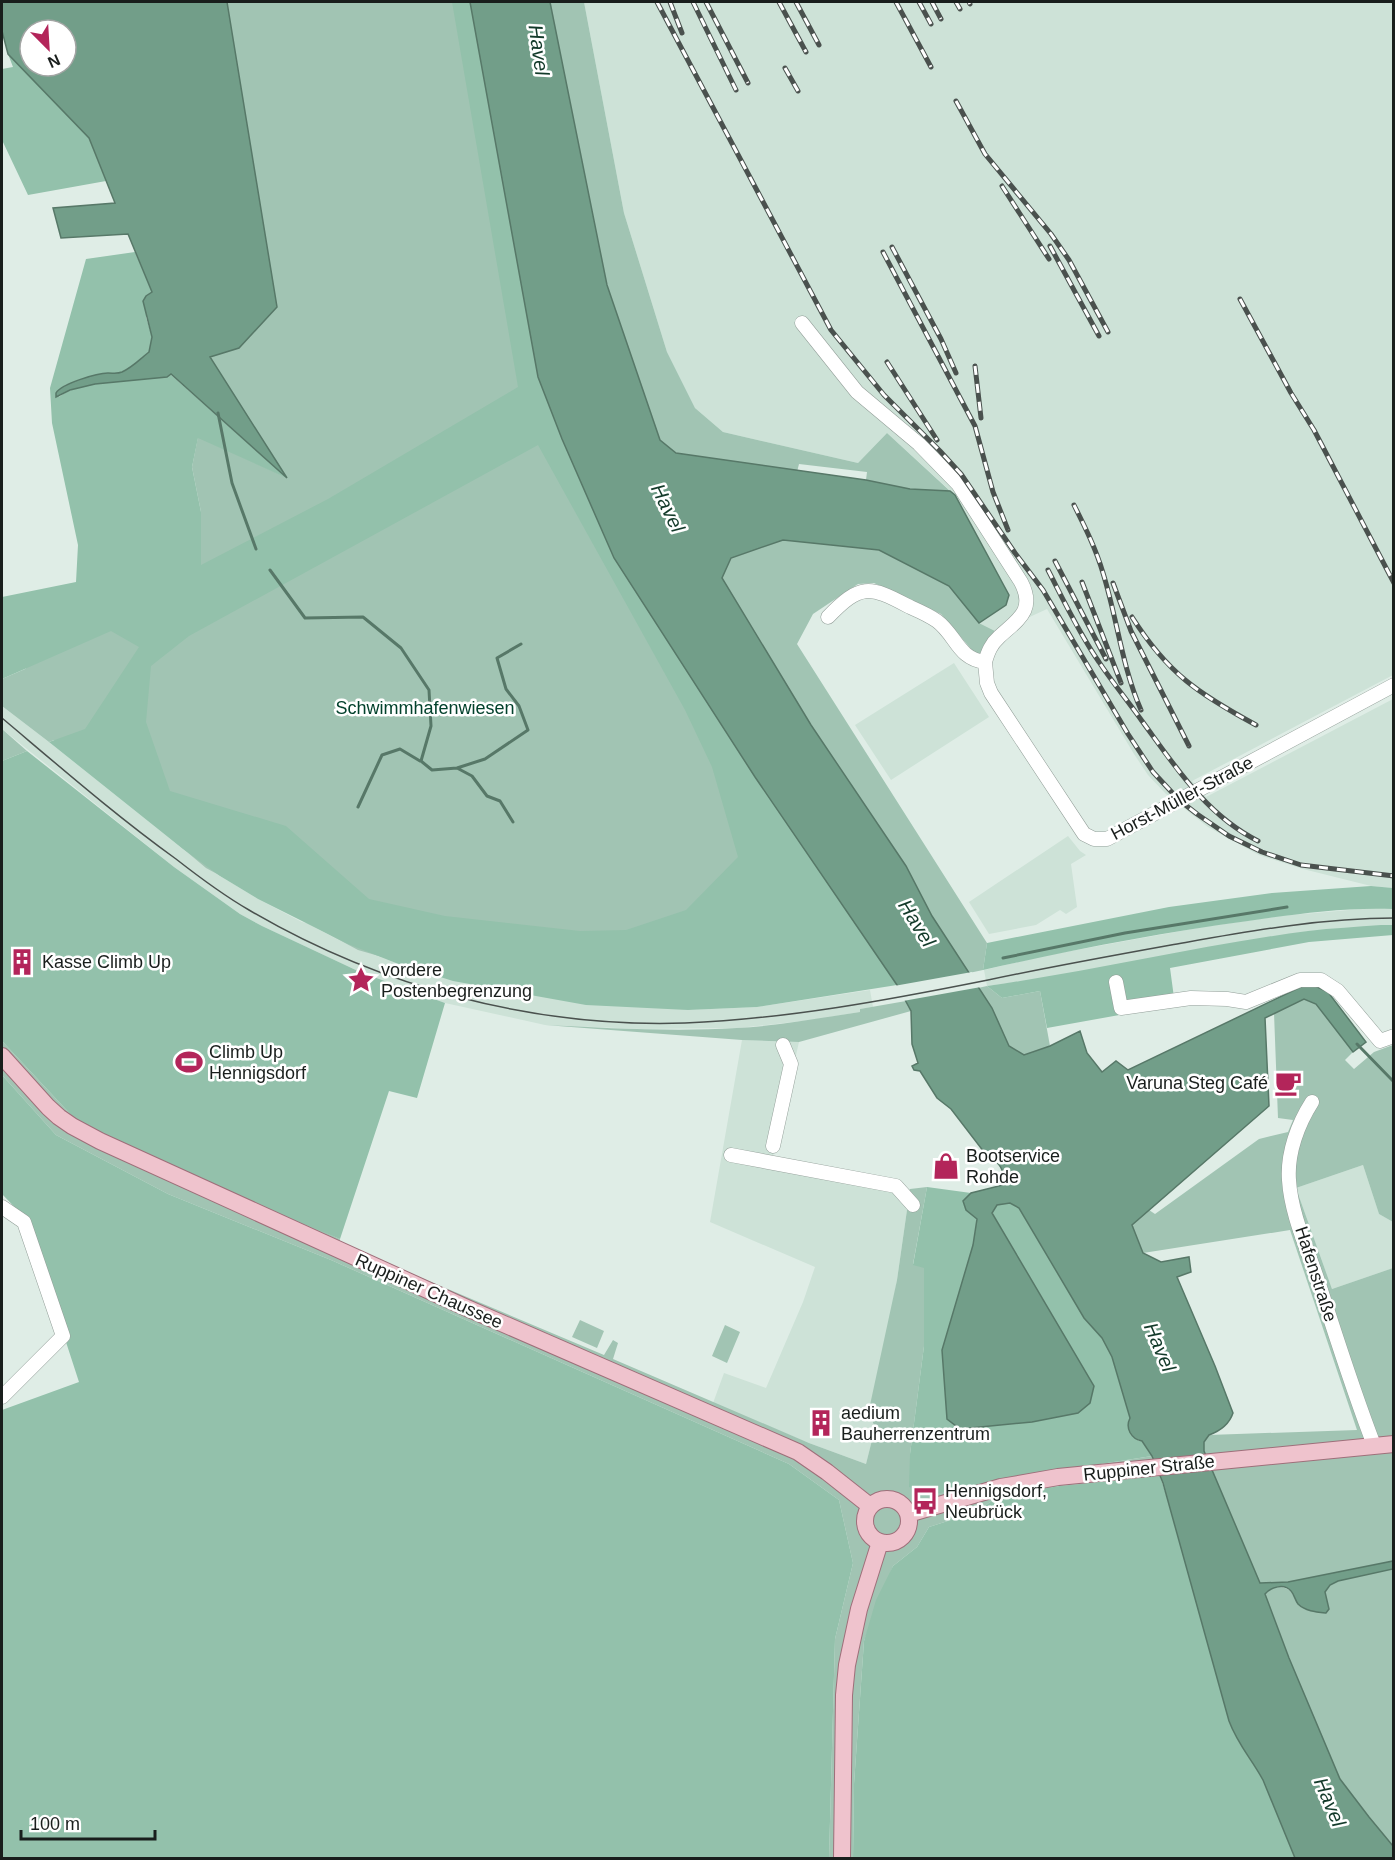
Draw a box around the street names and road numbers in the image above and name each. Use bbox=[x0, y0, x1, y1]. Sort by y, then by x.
street label: Horst-Müller-Straße bbox=[1108, 752, 1256, 844]
street label: Hafenstraße bbox=[1291, 1224, 1341, 1324]
street label: Ruppiner Chaussee bbox=[352, 1250, 506, 1332]
street label: Ruppiner Straße bbox=[1082, 1451, 1216, 1485]

